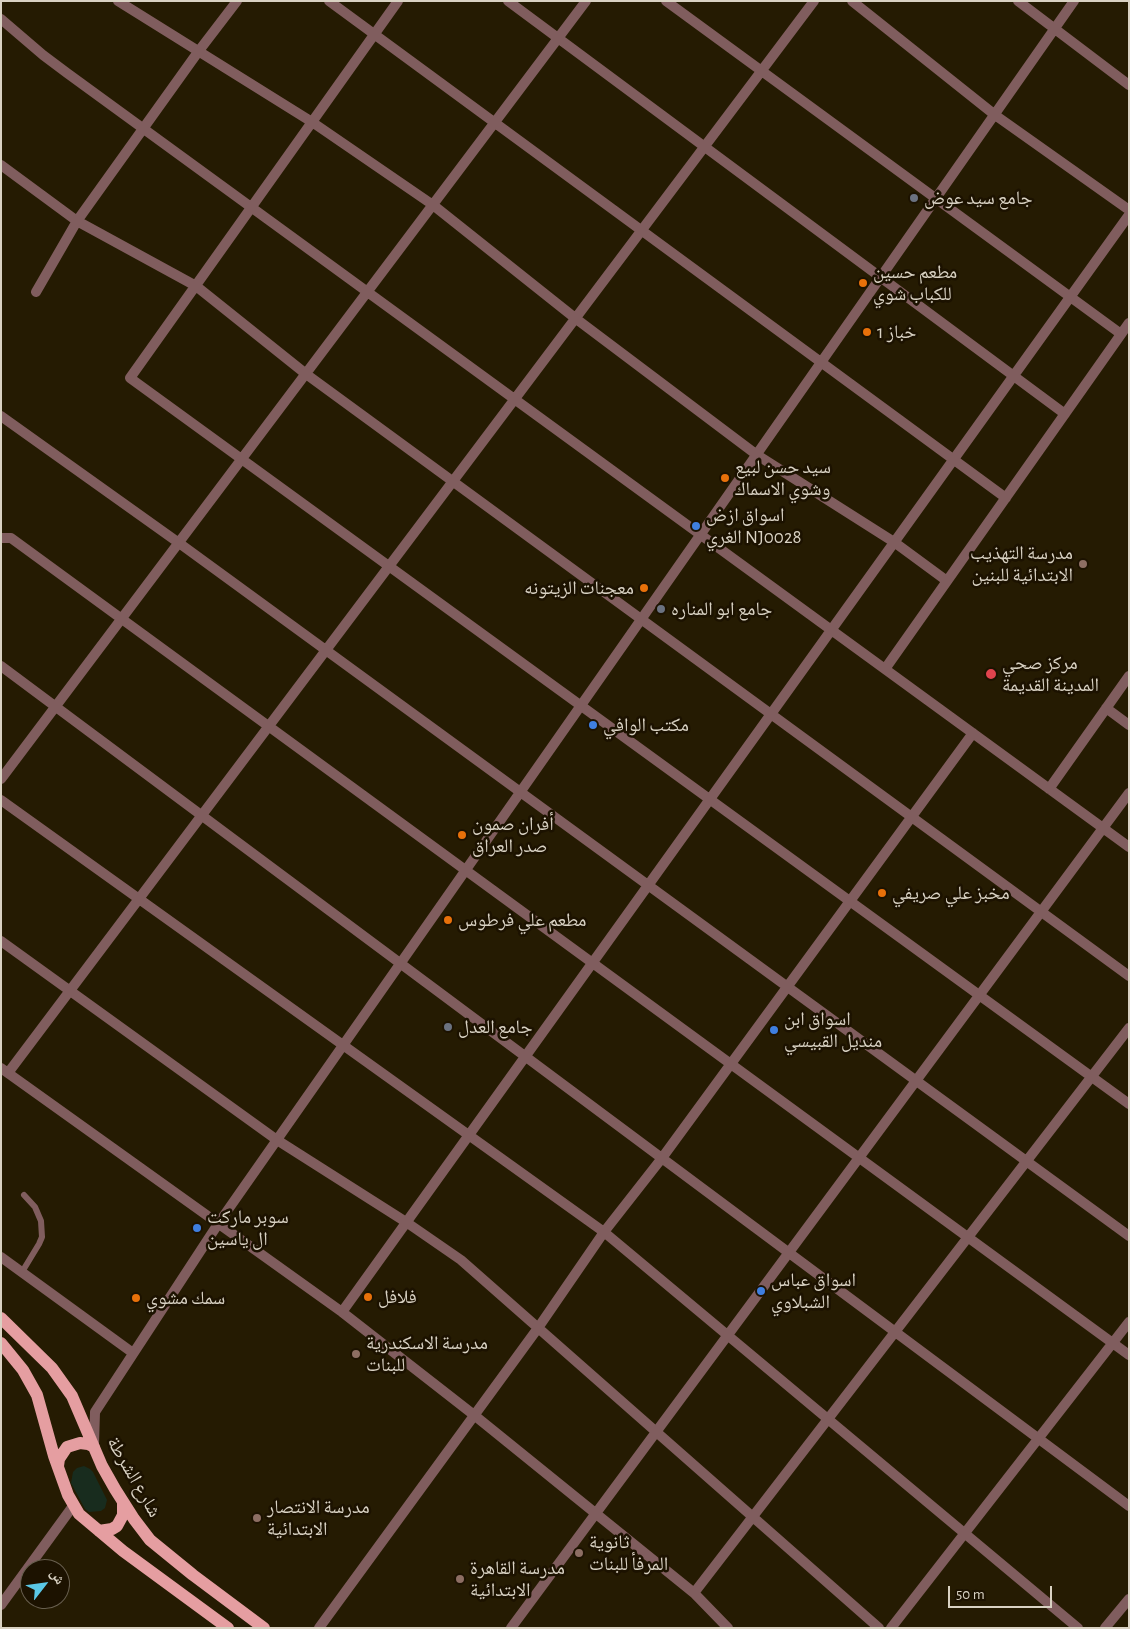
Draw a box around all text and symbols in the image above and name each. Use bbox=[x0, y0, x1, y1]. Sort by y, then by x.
place label: جامع سيد عوض bbox=[924, 187, 1033, 209]
marker: جامع سيد عوض bbox=[908, 192, 920, 204]
place label: مطعم حسين للكباب شوي bbox=[873, 261, 957, 305]
marker: مطعم حسين للكباب شوي bbox=[857, 277, 869, 289]
place label: خباز 1 bbox=[877, 321, 916, 343]
marker: خباز 1 bbox=[861, 326, 873, 338]
place label: سيد حسن لبيع وشوي الاسماك bbox=[735, 456, 831, 500]
marker: سيد حسن لبيع وشوي الاسماك bbox=[719, 472, 731, 484]
place label: اسواق ازض الغري NJ0028 bbox=[706, 504, 802, 548]
marker: اسواق ازض الغري NJ0028 bbox=[690, 520, 702, 532]
place label: مدرسة التهذيب الابتدائية للبنين bbox=[970, 542, 1073, 586]
marker: مدرسة التهذيب الابتدائية للبنين bbox=[1077, 558, 1089, 570]
place label: معجنات الزيتونه bbox=[524, 577, 634, 599]
marker: معجنات الزيتونه bbox=[638, 582, 650, 594]
place label: جامع ابو المناره bbox=[671, 598, 772, 620]
marker: جامع ابو المناره bbox=[655, 603, 667, 615]
place label: مركز صحي المدينة القديمة bbox=[1002, 652, 1099, 696]
marker: مركز صحي المدينة القديمة bbox=[984, 667, 998, 681]
place label: مكتب الوافي bbox=[603, 714, 689, 736]
marker: مكتب الوافي bbox=[587, 719, 599, 731]
place label: أفران صمون صدر العراق bbox=[472, 813, 554, 857]
marker: أفران صمون صدر العراق bbox=[456, 829, 468, 841]
place label: مخبز علي صريفي bbox=[892, 882, 1010, 904]
marker: مخبز علي صريفي bbox=[876, 887, 888, 899]
place label: مطعم علي فرطوس bbox=[458, 909, 586, 931]
marker: مطعم علي فرطوس bbox=[442, 914, 454, 926]
place label: اسواق ابن منديل القبيسي bbox=[784, 1008, 882, 1052]
place label: جامع العدل bbox=[458, 1016, 532, 1038]
marker: جامع العدل bbox=[442, 1021, 454, 1033]
marker: اسواق ابن منديل القبيسي bbox=[768, 1024, 780, 1036]
place label: سوبر ماركت ال ياسين bbox=[207, 1206, 289, 1250]
marker: سوبر ماركت ال ياسين bbox=[191, 1222, 203, 1234]
place label: اسواق عباس الشبلاوي bbox=[771, 1269, 856, 1313]
marker: اسواق عباس الشبلاوي bbox=[755, 1285, 767, 1297]
place label: فلافل bbox=[378, 1286, 417, 1308]
place label: سمك مشوي bbox=[146, 1287, 225, 1309]
marker: فلافل bbox=[362, 1291, 374, 1303]
marker: سمك مشوي bbox=[130, 1292, 142, 1304]
place label: مدرسة الاسكندرية للبنات bbox=[366, 1332, 488, 1376]
marker: مدرسة الاسكندرية للبنات bbox=[350, 1348, 362, 1360]
street label: شارع الشرطة bbox=[102, 1433, 166, 1521]
place label: مدرسة الانتصار الابتدائية bbox=[267, 1496, 370, 1540]
marker: مدرسة الانتصار الابتدائية bbox=[251, 1512, 263, 1524]
place label: ثانوية المرفأ للبنات bbox=[589, 1531, 668, 1575]
marker: ثانوية المرفأ للبنات bbox=[573, 1547, 585, 1559]
place label: مدرسة القاهرة الابتدائية bbox=[470, 1557, 565, 1601]
north arrow bbox=[20, 1559, 70, 1609]
text: ش bbox=[47, 1567, 67, 1587]
marker: مدرسة القاهرة الابتدائية bbox=[454, 1573, 466, 1585]
scale bar bbox=[950, 1576, 1054, 1608]
text: 50 m bbox=[956, 1587, 985, 1602]

